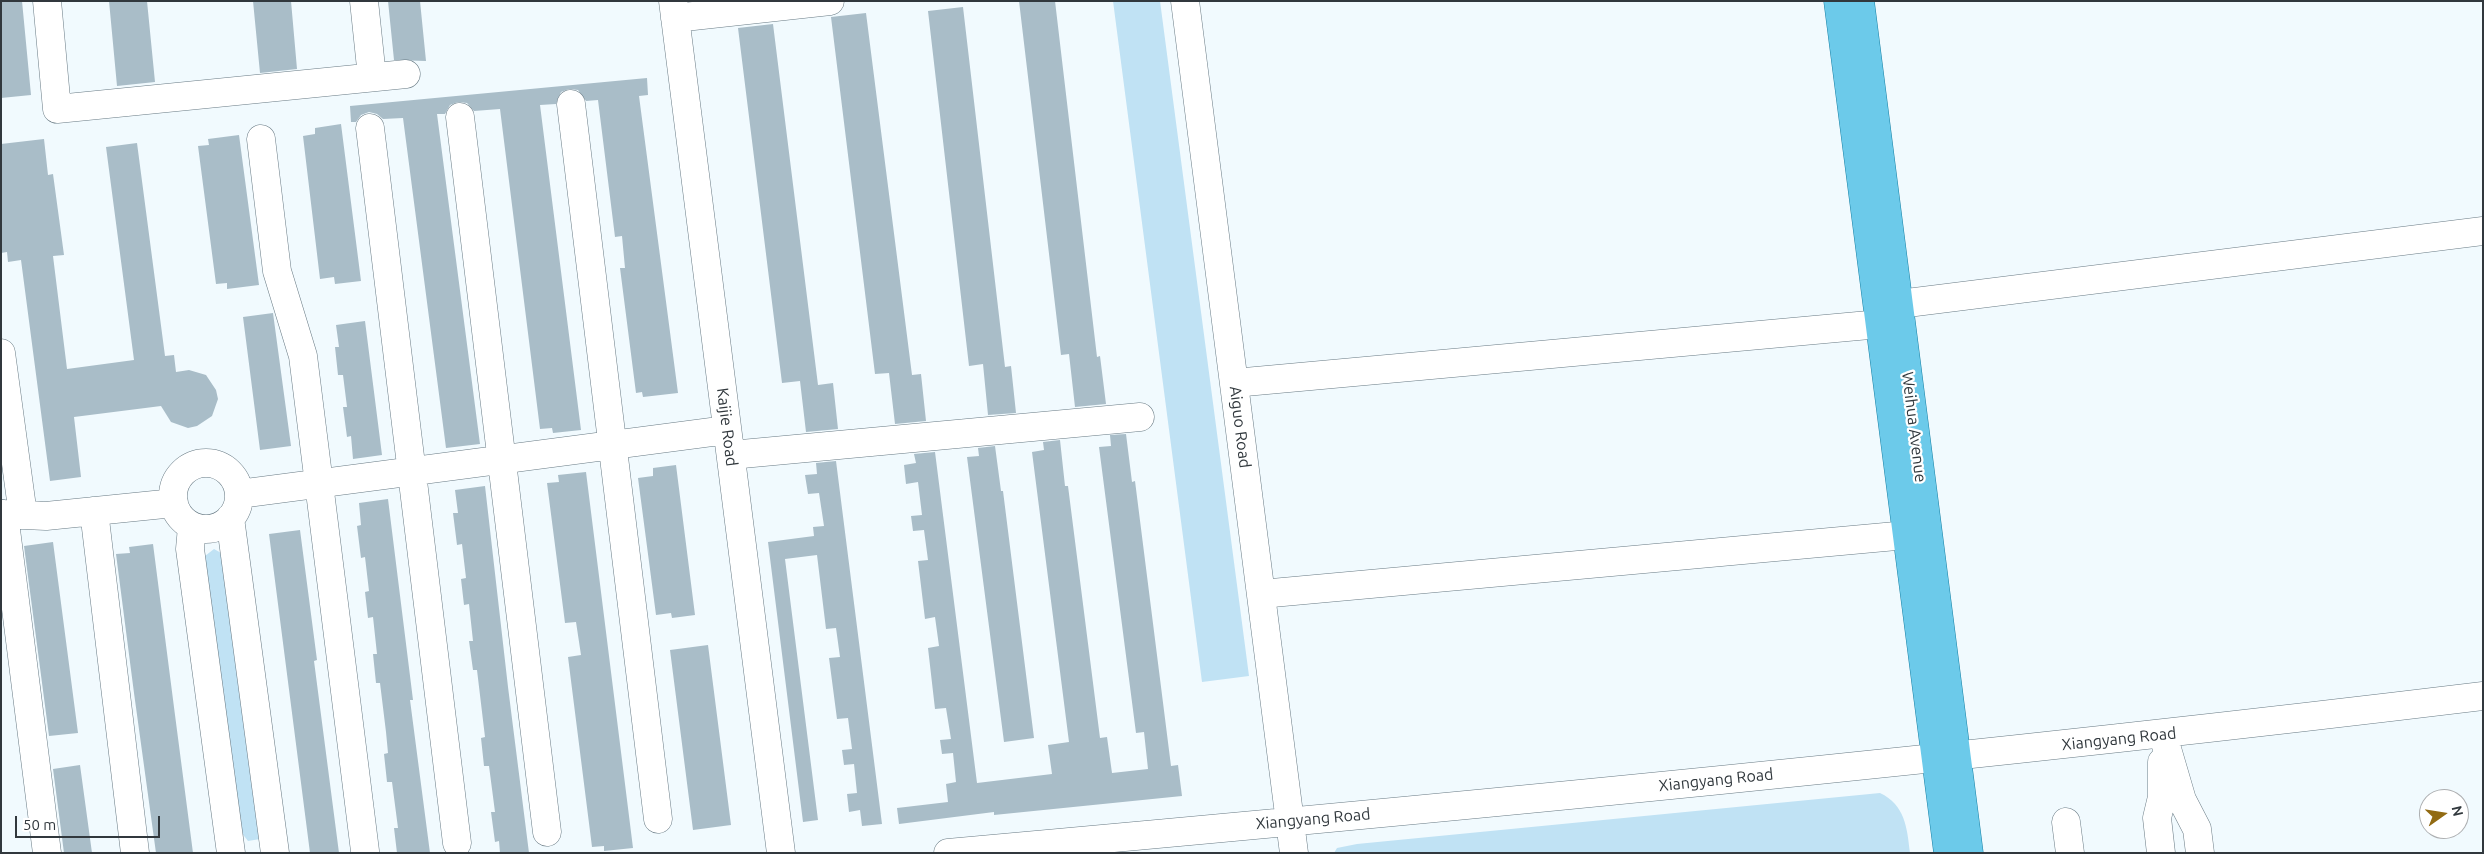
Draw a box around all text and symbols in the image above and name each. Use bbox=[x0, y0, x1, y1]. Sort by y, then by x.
street label: Weihua Avenue bbox=[1898, 371, 1930, 483]
street label: Aiguo Road bbox=[1225, 385, 1255, 469]
street label: Kaijie Road bbox=[713, 387, 741, 467]
street label: Xiangyang Road bbox=[2061, 723, 2177, 755]
street label: Xiangyang Road bbox=[1658, 764, 1774, 796]
north arrow bbox=[2419, 789, 2469, 839]
street label: Xiangyang Road bbox=[1255, 804, 1371, 834]
text: N bbox=[2449, 804, 2467, 818]
scale bar bbox=[18, 806, 162, 838]
text: 50 m bbox=[23, 816, 56, 833]

